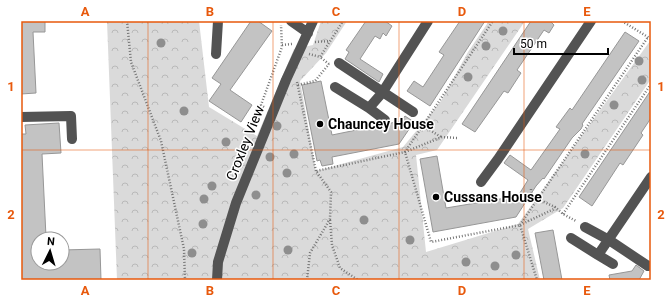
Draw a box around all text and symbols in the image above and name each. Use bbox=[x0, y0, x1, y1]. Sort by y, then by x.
text: A bbox=[81, 4, 90, 19]
text: B bbox=[206, 4, 214, 19]
text: C bbox=[332, 4, 341, 19]
text: D bbox=[458, 4, 466, 19]
text: E bbox=[583, 4, 591, 19]
scale bar bbox=[514, 30, 608, 56]
text: 50 m bbox=[520, 37, 547, 51]
text: 1 bbox=[7, 79, 15, 94]
text: 1 bbox=[657, 79, 665, 94]
street label: Croxley View bbox=[223, 103, 268, 183]
place label: Chauncey House bbox=[328, 116, 434, 132]
marker: Chauncey House bbox=[315, 119, 325, 129]
place label: Cussans House bbox=[444, 189, 542, 205]
marker: Cussans House bbox=[431, 192, 441, 202]
text: 2 bbox=[7, 207, 15, 222]
text: 2 bbox=[657, 207, 665, 222]
north arrow bbox=[30, 231, 70, 271]
text: N bbox=[46, 235, 55, 248]
text: A bbox=[81, 283, 90, 298]
text: B bbox=[206, 283, 214, 298]
text: C bbox=[332, 283, 341, 298]
text: D bbox=[458, 283, 466, 298]
text: E bbox=[583, 283, 591, 298]

